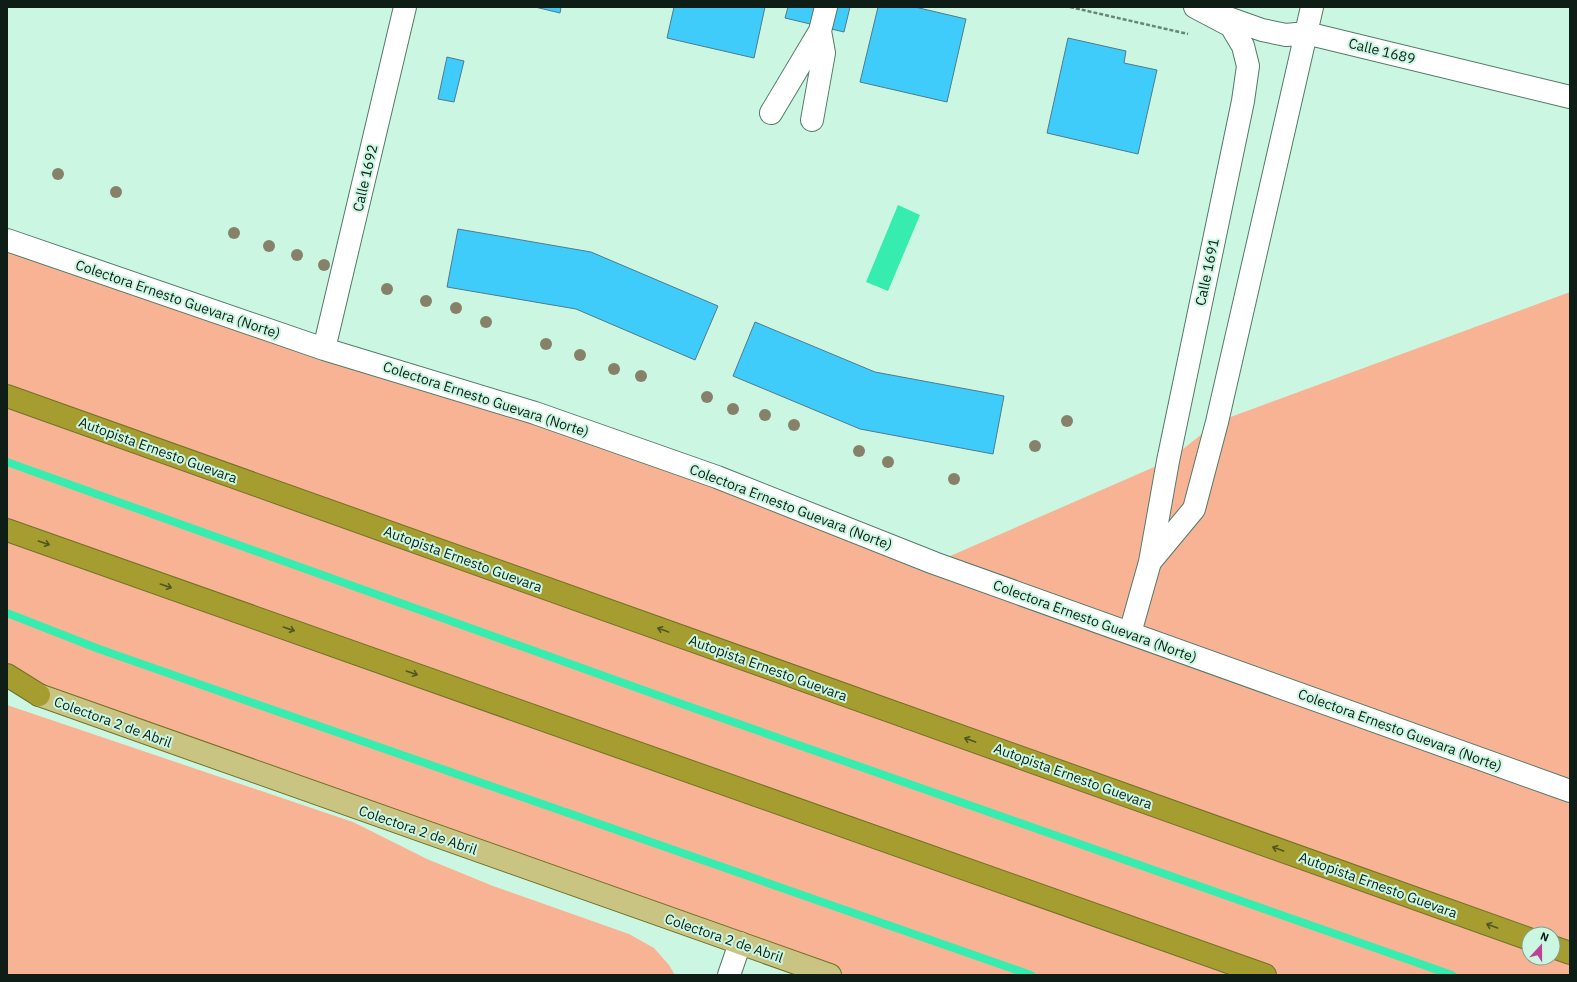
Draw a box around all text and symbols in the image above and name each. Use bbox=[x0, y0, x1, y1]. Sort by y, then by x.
street label: Calle 1689 bbox=[1347, 34, 1417, 68]
street label: Calle 1692 bbox=[349, 143, 381, 213]
street label: Calle 1691 bbox=[1191, 237, 1223, 307]
street label: Colectora Ernesto Guevara (Norte) bbox=[73, 255, 283, 343]
street label: Colectora Ernesto Guevara (Norte) bbox=[381, 357, 591, 441]
street label: Autopista Ernesto Guevara bbox=[76, 413, 240, 487]
street label: Colectora Ernesto Guevara (Norte) bbox=[687, 460, 895, 554]
street label: Autopista Ernesto Guevara bbox=[381, 522, 545, 596]
one-way arrow bbox=[37, 539, 49, 547]
street label: Colectora Ernesto Guevara (Norte) bbox=[991, 576, 1199, 666]
one-way arrow bbox=[160, 583, 173, 590]
one-way arrow bbox=[283, 626, 295, 634]
one-way arrow bbox=[658, 626, 670, 634]
street label: Autopista Ernesto Guevara bbox=[686, 631, 850, 705]
one-way arrow bbox=[405, 669, 417, 677]
street label: Colectora Ernesto Guevara (Norte) bbox=[1296, 685, 1504, 775]
street label: Colectora 2 de Abril bbox=[52, 692, 175, 752]
one-way arrow bbox=[965, 735, 977, 743]
street label: Autopista Ernesto Guevara bbox=[991, 739, 1155, 813]
street label: Colectora 2 de Abril bbox=[356, 801, 480, 859]
one-way arrow bbox=[1272, 845, 1284, 853]
street label: Autopista Ernesto Guevara bbox=[1296, 848, 1460, 922]
street label: Colectora 2 de Abril bbox=[662, 909, 786, 967]
one-way arrow bbox=[1487, 921, 1499, 929]
north arrow bbox=[1521, 926, 1561, 966]
text: N bbox=[1538, 929, 1551, 945]

